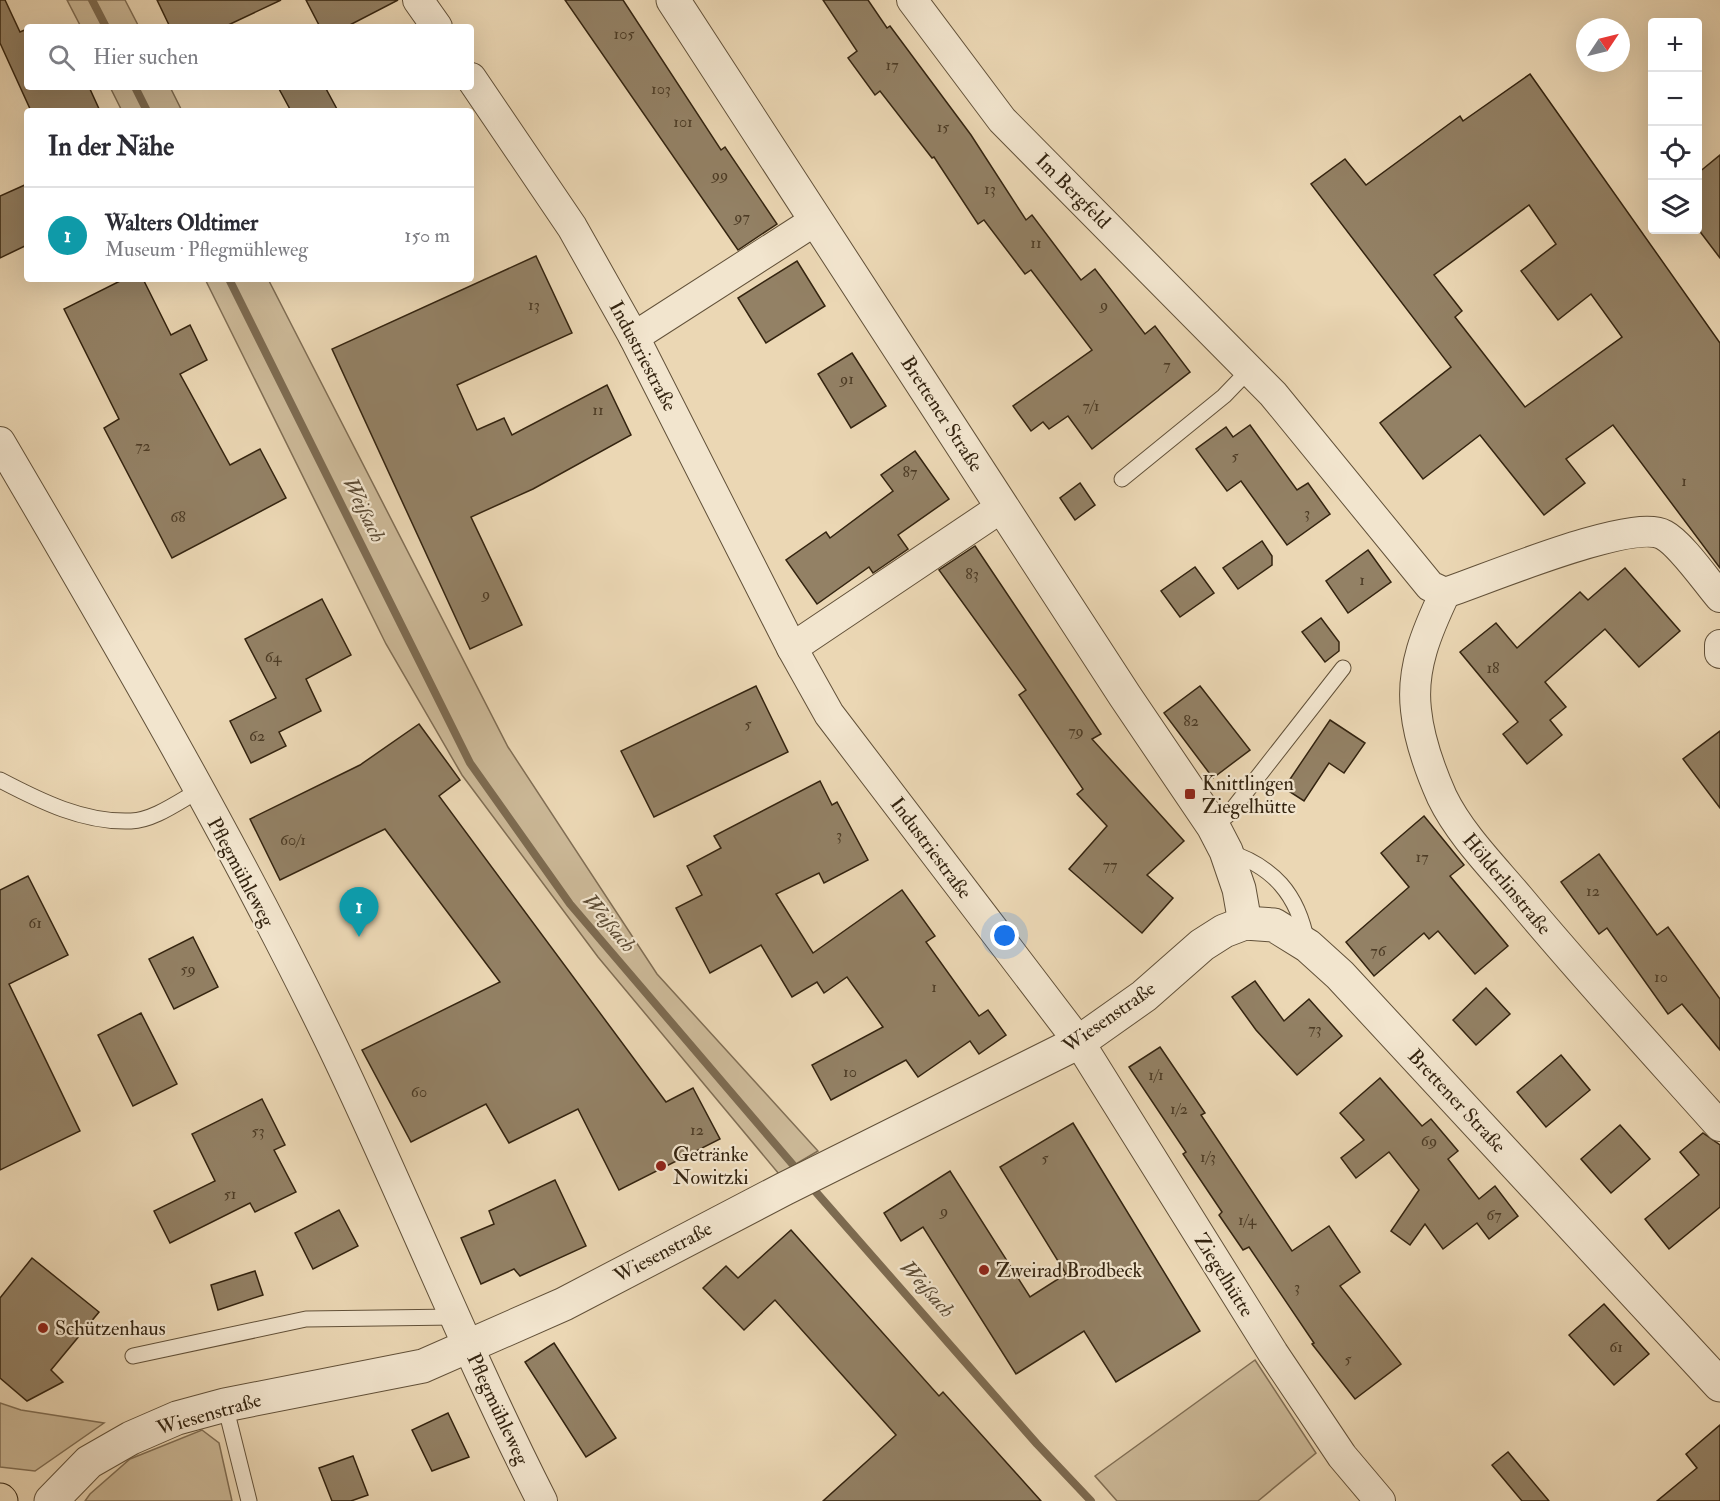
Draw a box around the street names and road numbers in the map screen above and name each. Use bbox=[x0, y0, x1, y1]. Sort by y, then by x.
street label: Im Bergfeld bbox=[1030, 148, 1116, 234]
street label: Industriestraße bbox=[604, 297, 682, 415]
street label: Brettener Straße bbox=[895, 351, 989, 477]
street label: Industriestraße bbox=[885, 792, 977, 904]
street label: Pflegmühleweg bbox=[202, 813, 281, 932]
street label: Hölderlinstraße bbox=[1457, 828, 1557, 940]
street label: Wiesenstraße bbox=[1057, 976, 1160, 1059]
street label: Brettener Straße bbox=[1403, 1044, 1511, 1158]
street label: Wiesenstraße bbox=[609, 1216, 716, 1289]
street label: Ziegelhütte bbox=[1189, 1229, 1259, 1321]
street label: Pflegmühleweg bbox=[461, 1349, 535, 1470]
street label: Wiesenstraße bbox=[153, 1387, 264, 1441]

